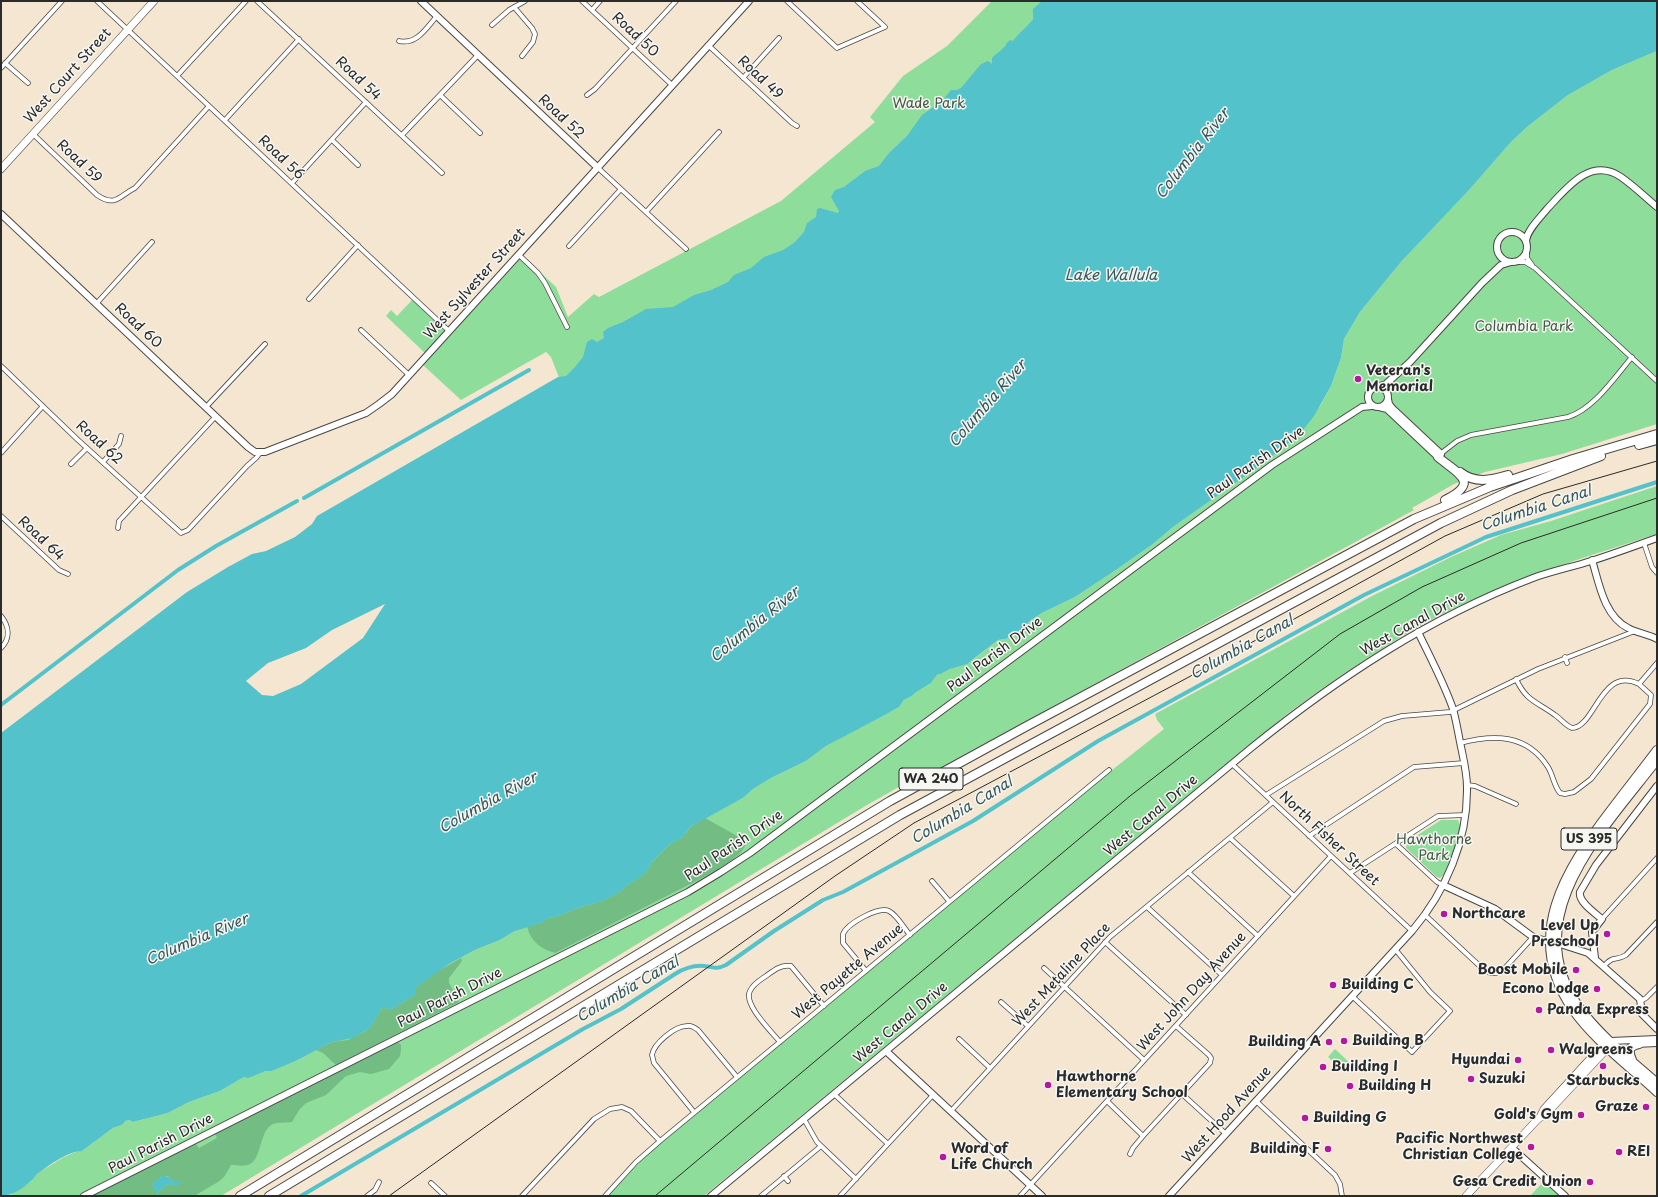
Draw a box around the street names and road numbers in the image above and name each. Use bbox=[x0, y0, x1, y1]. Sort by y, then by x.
street label: Road 50 bbox=[608, 9, 662, 61]
street label: West Court Street bbox=[21, 25, 115, 127]
street label: Road 49 bbox=[734, 53, 786, 103]
street label: Road 54 bbox=[332, 54, 384, 104]
street label: Road 52 bbox=[534, 91, 588, 143]
street label: Road 56 bbox=[254, 132, 308, 184]
street label: Road 59 bbox=[53, 137, 105, 187]
street label: West Sylvester Street bbox=[421, 225, 529, 343]
street label: Road 60 bbox=[111, 300, 165, 352]
street label: Road 62 bbox=[72, 418, 126, 468]
street label: Paul Parish Drive bbox=[1204, 423, 1308, 503]
street label: Road 64 bbox=[14, 513, 68, 565]
street label: West Canal Drive bbox=[1358, 588, 1468, 660]
street label: Paul Parish Drive bbox=[944, 614, 1046, 696]
road number: WA 240 bbox=[899, 768, 963, 790]
street label: West Canal Drive bbox=[1101, 772, 1201, 860]
street label: North Fisher Street bbox=[1275, 788, 1383, 890]
street label: Paul Parish Drive bbox=[682, 807, 786, 885]
road number: US 395 bbox=[1561, 828, 1617, 850]
street label: West Metaline Place bbox=[1010, 920, 1114, 1030]
street label: West Payette Avenue bbox=[789, 921, 907, 1023]
street label: West John Day Avenue bbox=[1134, 929, 1250, 1055]
street label: Paul Parish Drive bbox=[395, 964, 505, 1032]
street label: West Canal Drive bbox=[851, 979, 951, 1067]
street label: West Hood Avenue bbox=[1179, 1063, 1275, 1167]
street label: Paul Parish Drive bbox=[106, 1110, 216, 1178]

